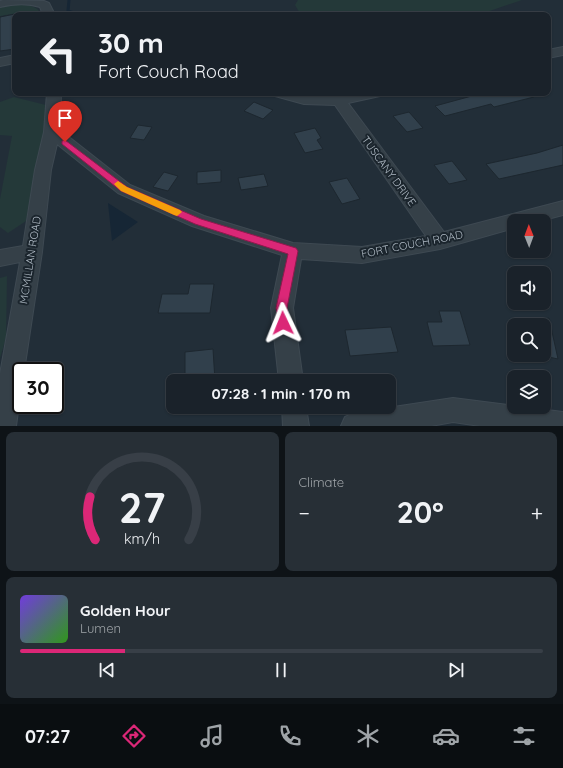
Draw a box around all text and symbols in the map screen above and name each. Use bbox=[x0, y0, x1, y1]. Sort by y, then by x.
text: 30 m bbox=[98, 25, 164, 60]
icon: left bbox=[32, 28, 84, 80]
text: Fort Couch Road bbox=[98, 60, 239, 83]
pin bbox=[48, 101, 82, 142]
icon: arrive bbox=[54, 107, 76, 129]
street label: TUSCANY DRIVE bbox=[359, 133, 419, 209]
north arrow bbox=[507, 214, 551, 258]
map controls bbox=[507, 214, 551, 414]
street label: MCMILLAN ROAD bbox=[16, 215, 44, 305]
street label: FORT COUCH ROAD bbox=[360, 227, 464, 261]
button: sound bbox=[507, 266, 551, 310]
position arrow bbox=[262, 302, 304, 344]
button: search bbox=[507, 318, 551, 362]
speed limit sign: 30 bbox=[12, 362, 64, 414]
button: layers bbox=[507, 370, 551, 414]
text: 07:28 · 1 min · 170 m bbox=[212, 384, 350, 403]
text: Climate bbox=[299, 474, 344, 490]
text: 27 bbox=[119, 480, 166, 532]
text: 20° bbox=[397, 493, 444, 531]
text: − bbox=[299, 499, 310, 527]
text: + bbox=[531, 499, 543, 527]
text: km/h bbox=[124, 529, 160, 547]
text: Golden Hour bbox=[80, 601, 171, 620]
text: Lumen bbox=[80, 620, 121, 636]
icon: previous bbox=[96, 659, 118, 681]
icon: pause bbox=[270, 659, 292, 681]
icon: next bbox=[445, 659, 467, 681]
icon: directions bbox=[120, 722, 148, 750]
icon: music bbox=[198, 722, 226, 750]
icon: phone bbox=[276, 722, 304, 750]
icon: climate bbox=[354, 722, 382, 750]
icon: car bbox=[432, 722, 460, 750]
icon: filters bbox=[510, 722, 538, 750]
text: 07:27 bbox=[25, 725, 70, 748]

